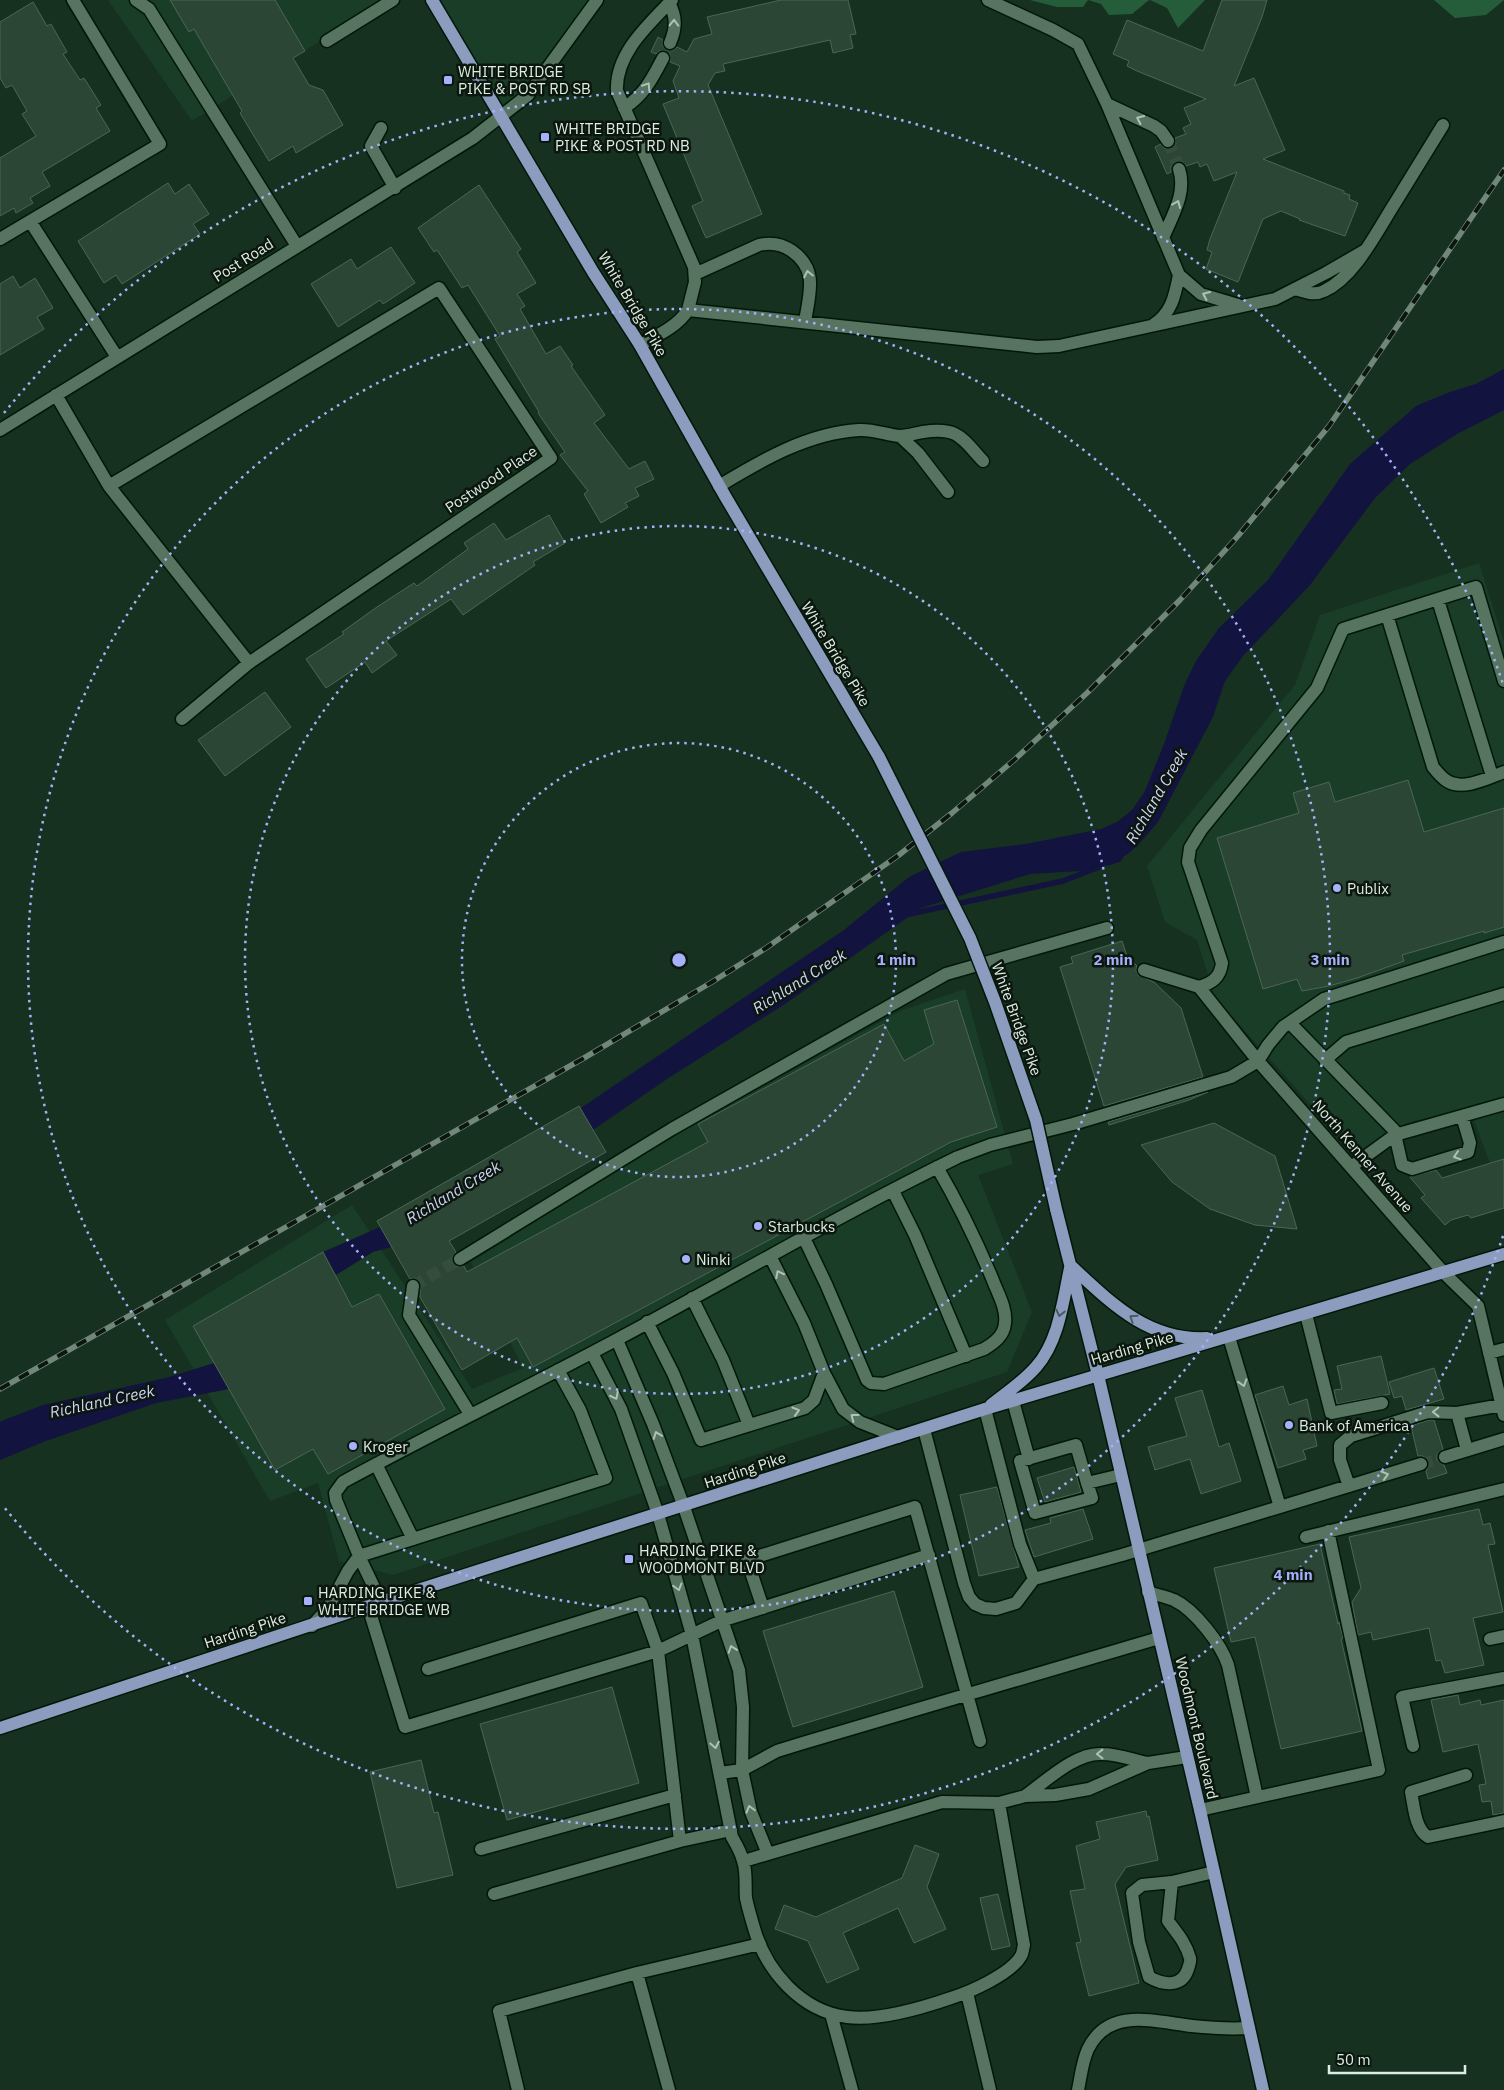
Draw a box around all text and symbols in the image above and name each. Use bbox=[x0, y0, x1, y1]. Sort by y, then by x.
one-way arrow bbox=[669, 18, 680, 26]
place label: WHITE BRIDGE PIKE & POST RD SB bbox=[458, 62, 591, 98]
marker: WHITE BRIDGE PIKE & POST RD SB bbox=[442, 74, 454, 86]
one-way arrow bbox=[640, 82, 650, 91]
one-way arrow bbox=[1136, 115, 1145, 126]
place label: WHITE BRIDGE PIKE & POST RD NB bbox=[555, 119, 690, 155]
marker: WHITE BRIDGE PIKE & POST RD NB bbox=[539, 131, 551, 143]
one-way arrow bbox=[1171, 200, 1182, 209]
street label: Post Road bbox=[209, 234, 277, 286]
street label: White Bridge Pike bbox=[594, 248, 672, 360]
one-way arrow bbox=[804, 270, 814, 278]
one-way arrow bbox=[1202, 291, 1211, 302]
street label: Postwood Place bbox=[441, 441, 541, 517]
street label: White Bridge Pike bbox=[797, 598, 875, 710]
water label: Richland Creek bbox=[1121, 744, 1192, 847]
place label: Publix bbox=[1347, 879, 1389, 898]
marker: Publix bbox=[1331, 882, 1343, 894]
water label: Richland Creek bbox=[748, 944, 850, 1018]
text: 1 min bbox=[876, 950, 916, 969]
text: 2 min bbox=[1093, 950, 1133, 969]
text: 3 min bbox=[1310, 950, 1350, 969]
centre of rings bbox=[670, 951, 688, 969]
street label: White Bridge Pike bbox=[988, 960, 1046, 1078]
street label: North Kenner Avenue bbox=[1309, 1096, 1417, 1216]
one-way arrow bbox=[1453, 1150, 1461, 1160]
water label: Richland Creek bbox=[402, 1156, 505, 1228]
place label: Starbucks bbox=[768, 1217, 835, 1236]
marker: Starbucks bbox=[752, 1220, 764, 1232]
place label: Ninki bbox=[696, 1250, 731, 1269]
marker: Ninki bbox=[680, 1253, 692, 1265]
one-way arrow bbox=[775, 1271, 785, 1280]
one-way arrow bbox=[1055, 1309, 1066, 1318]
one-way arrow bbox=[1129, 1315, 1138, 1324]
street label: Harding Pike bbox=[1088, 1327, 1176, 1369]
one-way arrow bbox=[1238, 1379, 1248, 1387]
water label: Richland Creek bbox=[48, 1380, 157, 1422]
one-way arrow bbox=[609, 1391, 619, 1400]
one-way arrow bbox=[791, 1406, 800, 1416]
one-way arrow bbox=[1432, 1407, 1440, 1417]
one-way arrow bbox=[850, 1414, 860, 1423]
place label: Bank of America bbox=[1299, 1416, 1409, 1435]
marker: Bank of America bbox=[1283, 1419, 1295, 1431]
one-way arrow bbox=[653, 1431, 663, 1440]
place label: Kroger bbox=[363, 1437, 408, 1456]
marker: Kroger bbox=[347, 1440, 359, 1452]
street label: Harding Pike bbox=[702, 1448, 788, 1492]
one-way arrow bbox=[1381, 1470, 1389, 1480]
place label: HARDING PIKE & WOODMONT BLVD bbox=[639, 1541, 765, 1577]
marker: HARDING PIKE & WOODMONT BLVD bbox=[623, 1553, 635, 1565]
text: 4 min bbox=[1273, 1565, 1313, 1584]
one-way arrow bbox=[673, 1582, 683, 1591]
place label: HARDING PIKE & WHITE BRIDGE WB bbox=[318, 1583, 450, 1619]
marker: HARDING PIKE & WHITE BRIDGE WB bbox=[302, 1595, 314, 1607]
street label: Harding Pike bbox=[202, 1608, 288, 1652]
one-way arrow bbox=[728, 1645, 738, 1653]
street label: Woodmont Boulevard bbox=[1171, 1655, 1223, 1801]
one-way arrow bbox=[710, 1741, 720, 1750]
one-way arrow bbox=[1096, 1749, 1104, 1759]
one-way arrow bbox=[745, 1804, 756, 1813]
scale bar bbox=[1329, 2042, 1465, 2074]
text: 50 m bbox=[1336, 2050, 1371, 2069]

